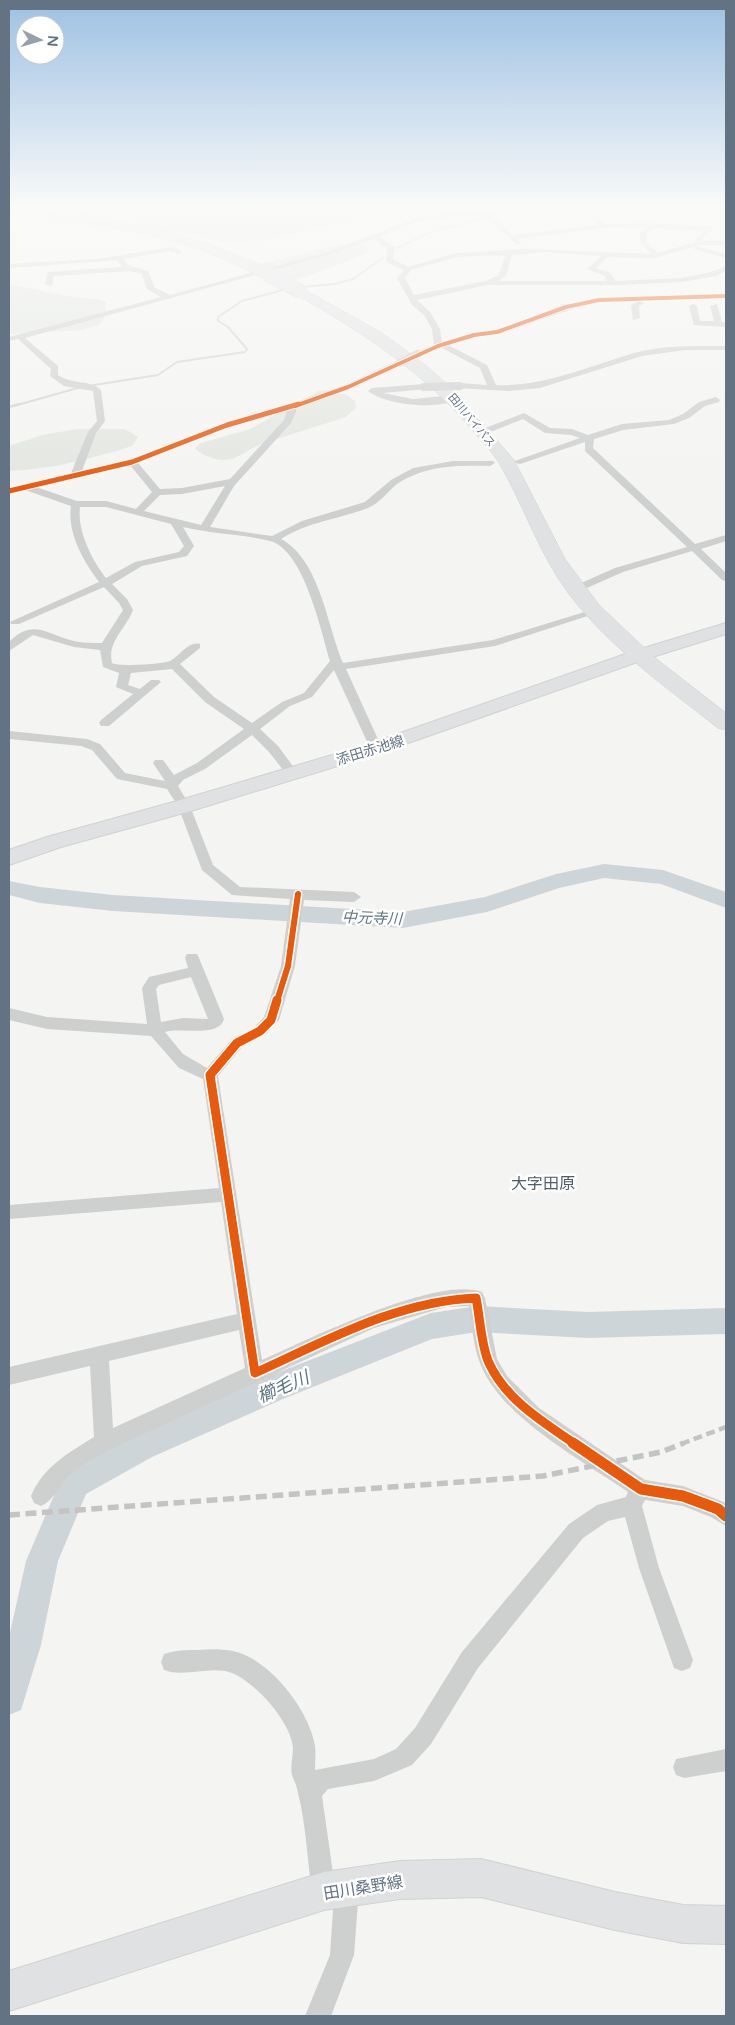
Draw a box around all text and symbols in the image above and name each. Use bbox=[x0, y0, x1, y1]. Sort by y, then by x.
north arrow bbox=[15, 15, 65, 65]
text: N bbox=[43, 35, 61, 47]
street label: 田川バイパス bbox=[445, 391, 498, 450]
street label: 添田赤池線 bbox=[334, 732, 406, 769]
water label: 中元寺川 bbox=[342, 908, 404, 928]
district label: 大字田原 bbox=[511, 1174, 575, 1194]
water label: 櫛毛川 bbox=[254, 1366, 314, 1408]
street label: 田川桑野線 bbox=[322, 1872, 404, 1904]

